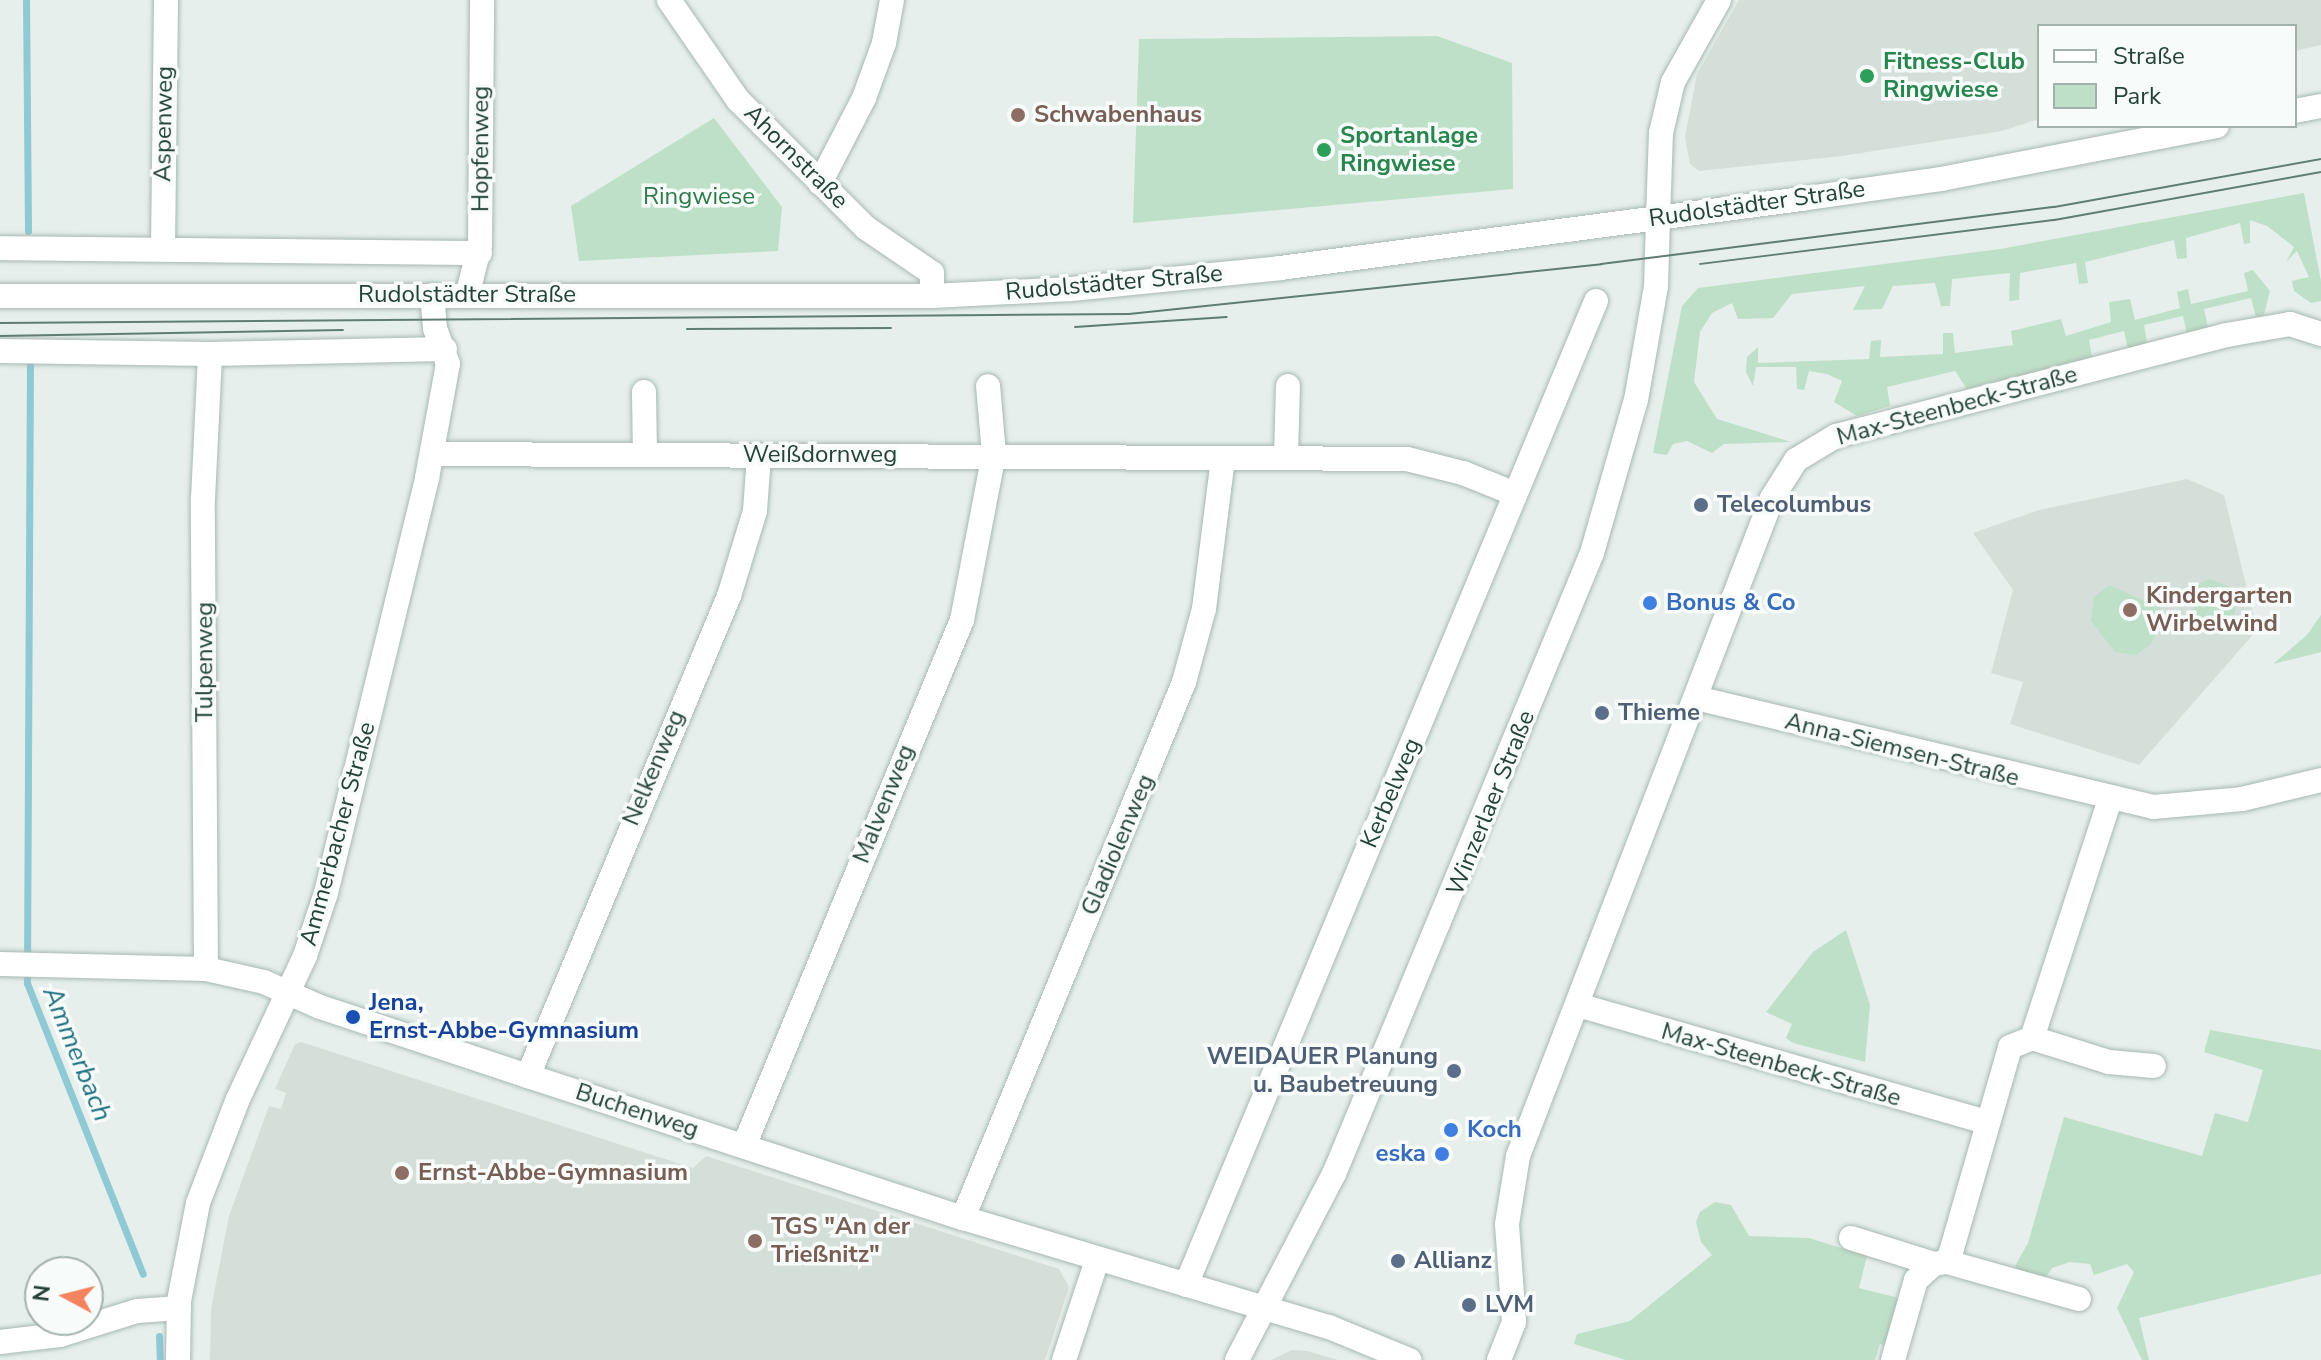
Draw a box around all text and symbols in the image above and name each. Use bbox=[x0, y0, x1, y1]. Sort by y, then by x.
legend bbox=[2037, 24, 2297, 128]
text: Straße bbox=[2113, 40, 2185, 72]
place label: Fitness-Club Ringwiese bbox=[1883, 48, 2025, 104]
street label: Aspenweg bbox=[149, 66, 179, 182]
marker: Fitness-Club Ringwiese bbox=[1858, 67, 1876, 85]
text: Park bbox=[2113, 80, 2161, 112]
street label: Hopfenweg bbox=[467, 86, 495, 212]
street label: Ahornstraße bbox=[738, 99, 854, 215]
place label: Schwabenhaus bbox=[1034, 101, 1202, 129]
marker: Schwabenhaus bbox=[1009, 106, 1027, 124]
place label: Sportanlage Ringwiese bbox=[1340, 122, 1478, 178]
marker: Sportanlage Ringwiese bbox=[1315, 141, 1333, 159]
street label: Rudolstädter Straße bbox=[1647, 175, 1867, 233]
park label: Ringwiese bbox=[643, 183, 755, 211]
street label: Rudolstädter Straße bbox=[1004, 259, 1224, 307]
street label: Rudolstädter Straße bbox=[358, 281, 576, 309]
street label: Max-Steenbeck-Straße bbox=[1834, 360, 2080, 452]
street label: Weißdornweg bbox=[743, 441, 897, 469]
place label: Telecolumbus bbox=[1717, 491, 1871, 519]
marker: Telecolumbus bbox=[1692, 496, 1710, 514]
place label: Kindergarten Wirbelwind bbox=[2146, 582, 2293, 638]
place label: Bonus & Co bbox=[1666, 589, 1796, 617]
marker: Bonus & Co bbox=[1641, 594, 1659, 612]
marker: Kindergarten Wirbelwind bbox=[2121, 601, 2139, 619]
street label: Tulpenweg bbox=[191, 602, 219, 722]
place label: Thieme bbox=[1618, 699, 1700, 727]
marker: Thieme bbox=[1593, 704, 1611, 722]
street label: Nelkenweg bbox=[617, 706, 691, 830]
street label: Winzerlaer Straße bbox=[1441, 706, 1541, 900]
street label: Anna-Siemsen-Straße bbox=[1782, 707, 2022, 793]
street label: Ammerbacher Straße bbox=[294, 719, 382, 949]
street label: Kerbelweg bbox=[1355, 734, 1427, 852]
street label: Malvenweg bbox=[847, 740, 921, 868]
street label: Gladiolenweg bbox=[1075, 770, 1161, 920]
water label: Ammerbach bbox=[36, 982, 118, 1126]
place label: Jena, Ernst-Abbe-Gymnasium bbox=[369, 989, 639, 1045]
marker: Jena, Ernst-Abbe-Gymnasium bbox=[344, 1008, 362, 1026]
street label: Max-Steenbeck-Straße bbox=[1658, 1017, 1904, 1113]
place label: WEIDAUER Planung u. Baubetreuung bbox=[1207, 1043, 1438, 1099]
marker: WEIDAUER Planung u. Baubetreuung bbox=[1445, 1062, 1463, 1080]
street label: Buchenweg bbox=[572, 1078, 702, 1144]
place label: Koch bbox=[1467, 1116, 1522, 1144]
marker: Koch bbox=[1442, 1121, 1460, 1139]
place label: eska bbox=[1375, 1140, 1426, 1168]
marker: eska bbox=[1433, 1145, 1451, 1163]
place label: Ernst-Abbe-Gymnasium bbox=[418, 1159, 688, 1187]
marker: Ernst-Abbe-Gymnasium bbox=[393, 1164, 411, 1182]
place label: TGS "An der Trießnitz" bbox=[771, 1213, 910, 1269]
marker: TGS "An der Trießnitz" bbox=[746, 1232, 764, 1250]
place label: Allianz bbox=[1414, 1247, 1492, 1275]
marker: Allianz bbox=[1389, 1252, 1407, 1270]
north arrow bbox=[24, 1256, 104, 1336]
text: N bbox=[26, 1283, 58, 1303]
place label: LVM bbox=[1485, 1291, 1534, 1319]
marker: LVM bbox=[1460, 1296, 1478, 1314]

